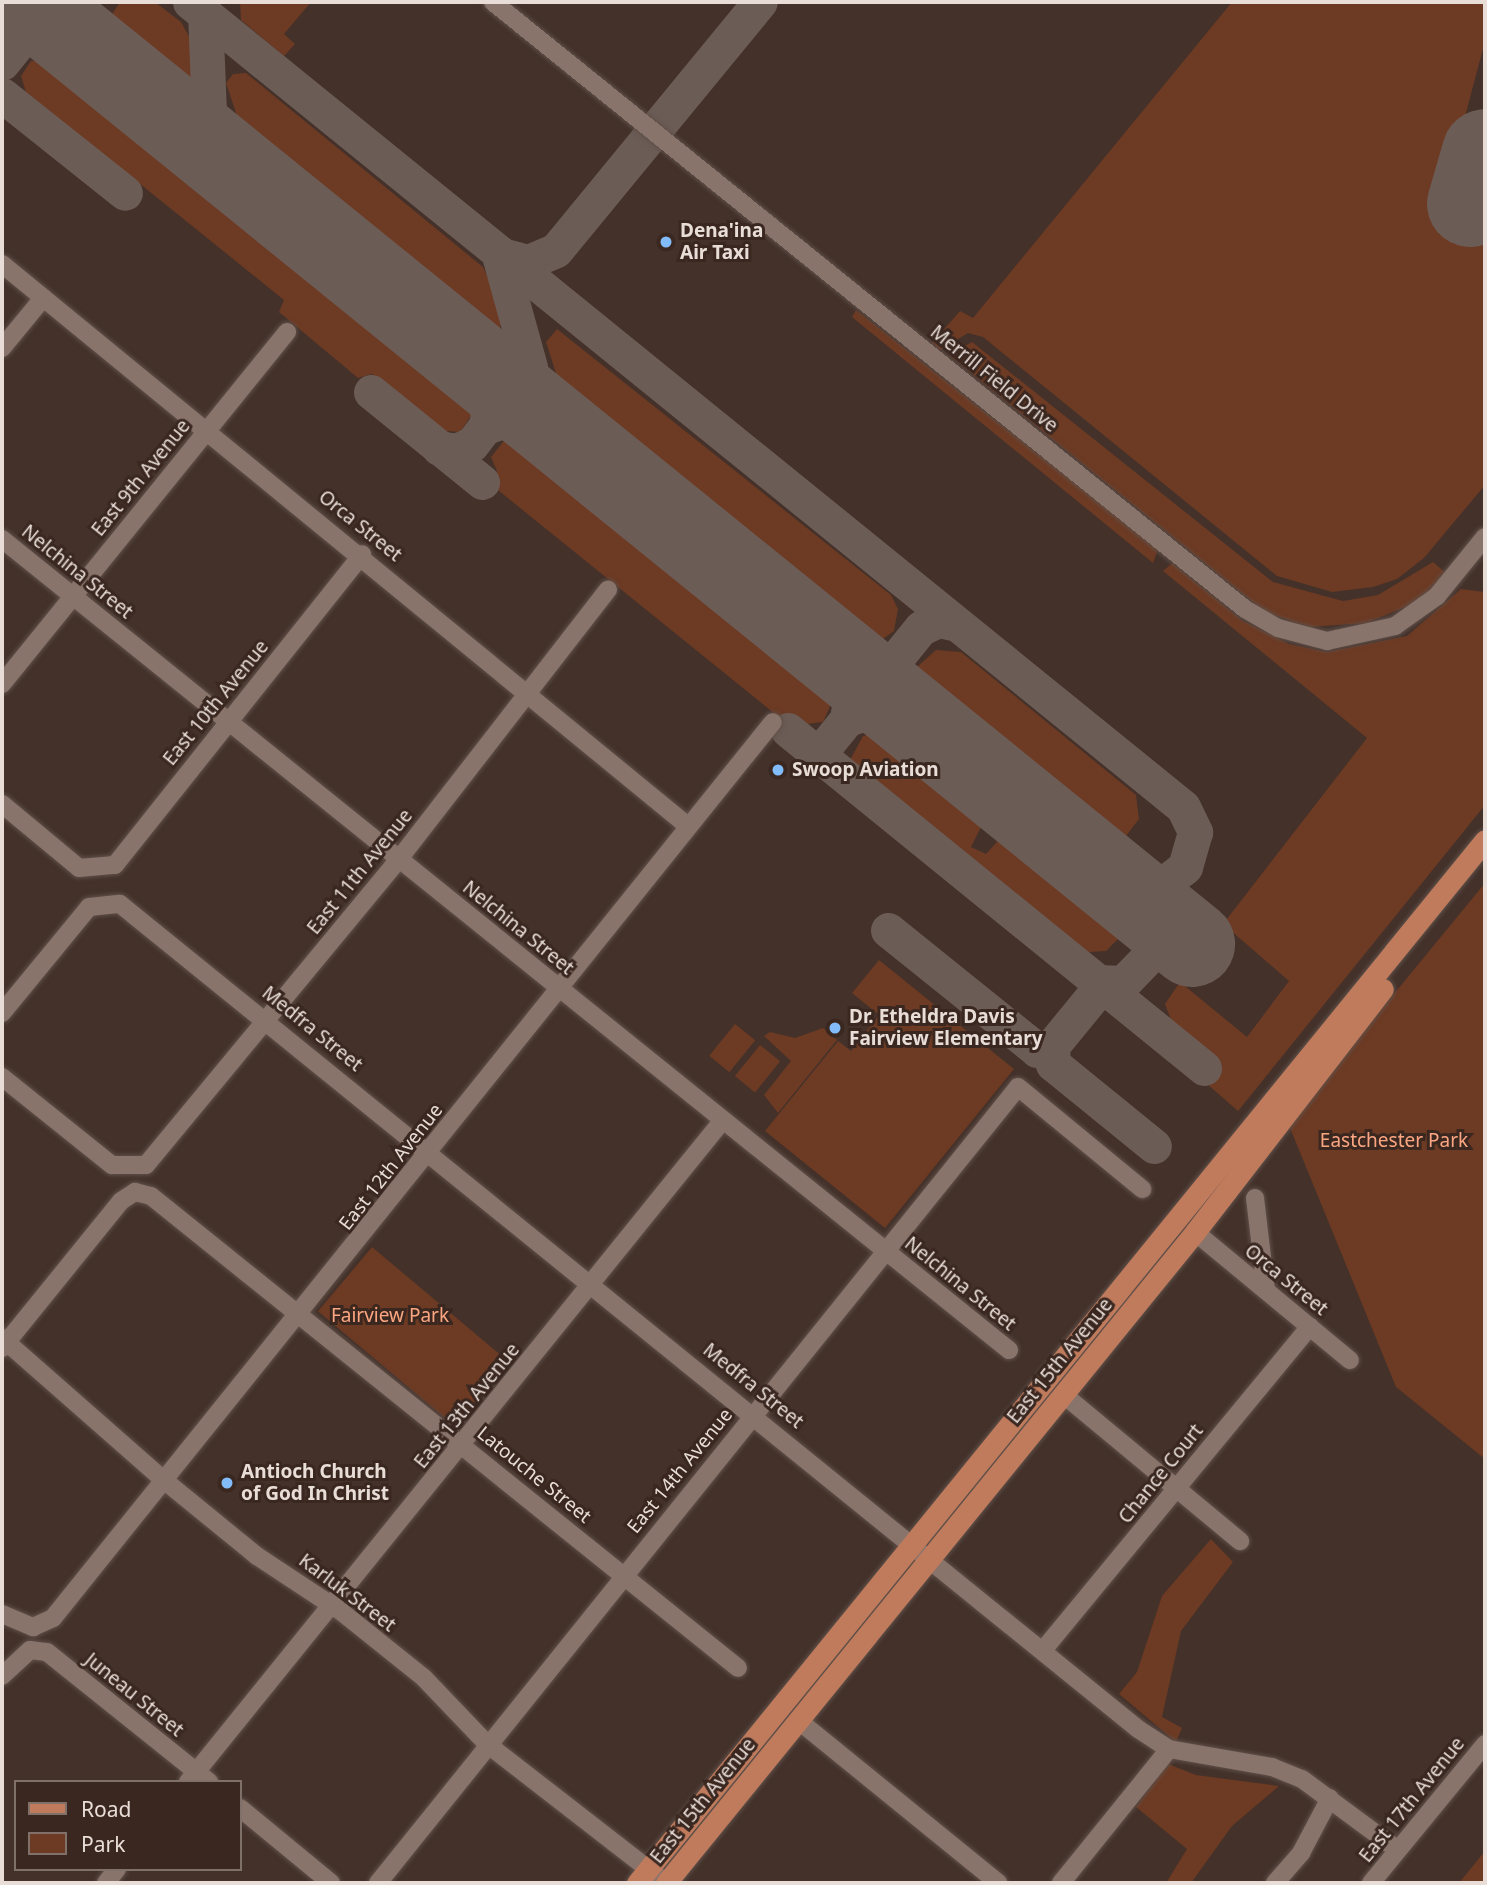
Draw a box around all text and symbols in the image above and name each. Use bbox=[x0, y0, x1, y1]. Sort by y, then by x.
place label: Dena'ina Air Taxi bbox=[680, 220, 763, 264]
marker: Dena'ina Air Taxi bbox=[658, 234, 674, 250]
street label: Merrill Field Drive bbox=[926, 321, 1062, 437]
street label: East 9th Avenue bbox=[87, 415, 195, 541]
street label: Orca Street bbox=[314, 486, 406, 566]
street label: Nelchina Street bbox=[17, 520, 137, 624]
street label: East 10th Avenue bbox=[159, 636, 273, 770]
place label: Swoop Aviation bbox=[792, 759, 939, 781]
marker: Swoop Aviation bbox=[770, 762, 786, 778]
street label: East 11th Avenue bbox=[303, 805, 417, 939]
street label: Nelchina Street bbox=[458, 876, 578, 980]
street label: Medfra Street bbox=[257, 982, 367, 1076]
place label: Dr. Etheldra Davis Fairview Elementary bbox=[849, 1006, 1043, 1050]
marker: Dr. Etheldra Davis Fairview Elementary bbox=[827, 1020, 843, 1036]
street label: East 12th Avenue bbox=[335, 1099, 447, 1235]
park label: Eastchester Park bbox=[1320, 1130, 1468, 1152]
street label: Nelchina Street bbox=[900, 1232, 1020, 1336]
street label: Orca Street bbox=[1240, 1240, 1332, 1320]
street label: East 15th Avenue bbox=[1003, 1294, 1117, 1428]
park label: Fairview Park bbox=[331, 1305, 449, 1327]
street label: East 13th Avenue bbox=[410, 1339, 524, 1473]
street label: Medfra Street bbox=[698, 1339, 808, 1433]
street label: East 14th Avenue bbox=[623, 1404, 737, 1538]
street label: Chance Court bbox=[1114, 1420, 1208, 1528]
street label: Latouche Street bbox=[472, 1422, 596, 1528]
place label: Antioch Church of God In Christ bbox=[241, 1461, 389, 1505]
marker: Antioch Church of God In Christ bbox=[219, 1475, 235, 1491]
street label: Karluk Street bbox=[294, 1549, 400, 1637]
street label: Juneau Street bbox=[80, 1648, 188, 1742]
street label: East 17th Avenue bbox=[1355, 1733, 1469, 1867]
street label: East 15th Avenue bbox=[646, 1734, 760, 1868]
legend bbox=[14, 1780, 242, 1871]
text: Road bbox=[81, 1795, 131, 1823]
text: Park bbox=[81, 1830, 125, 1858]

